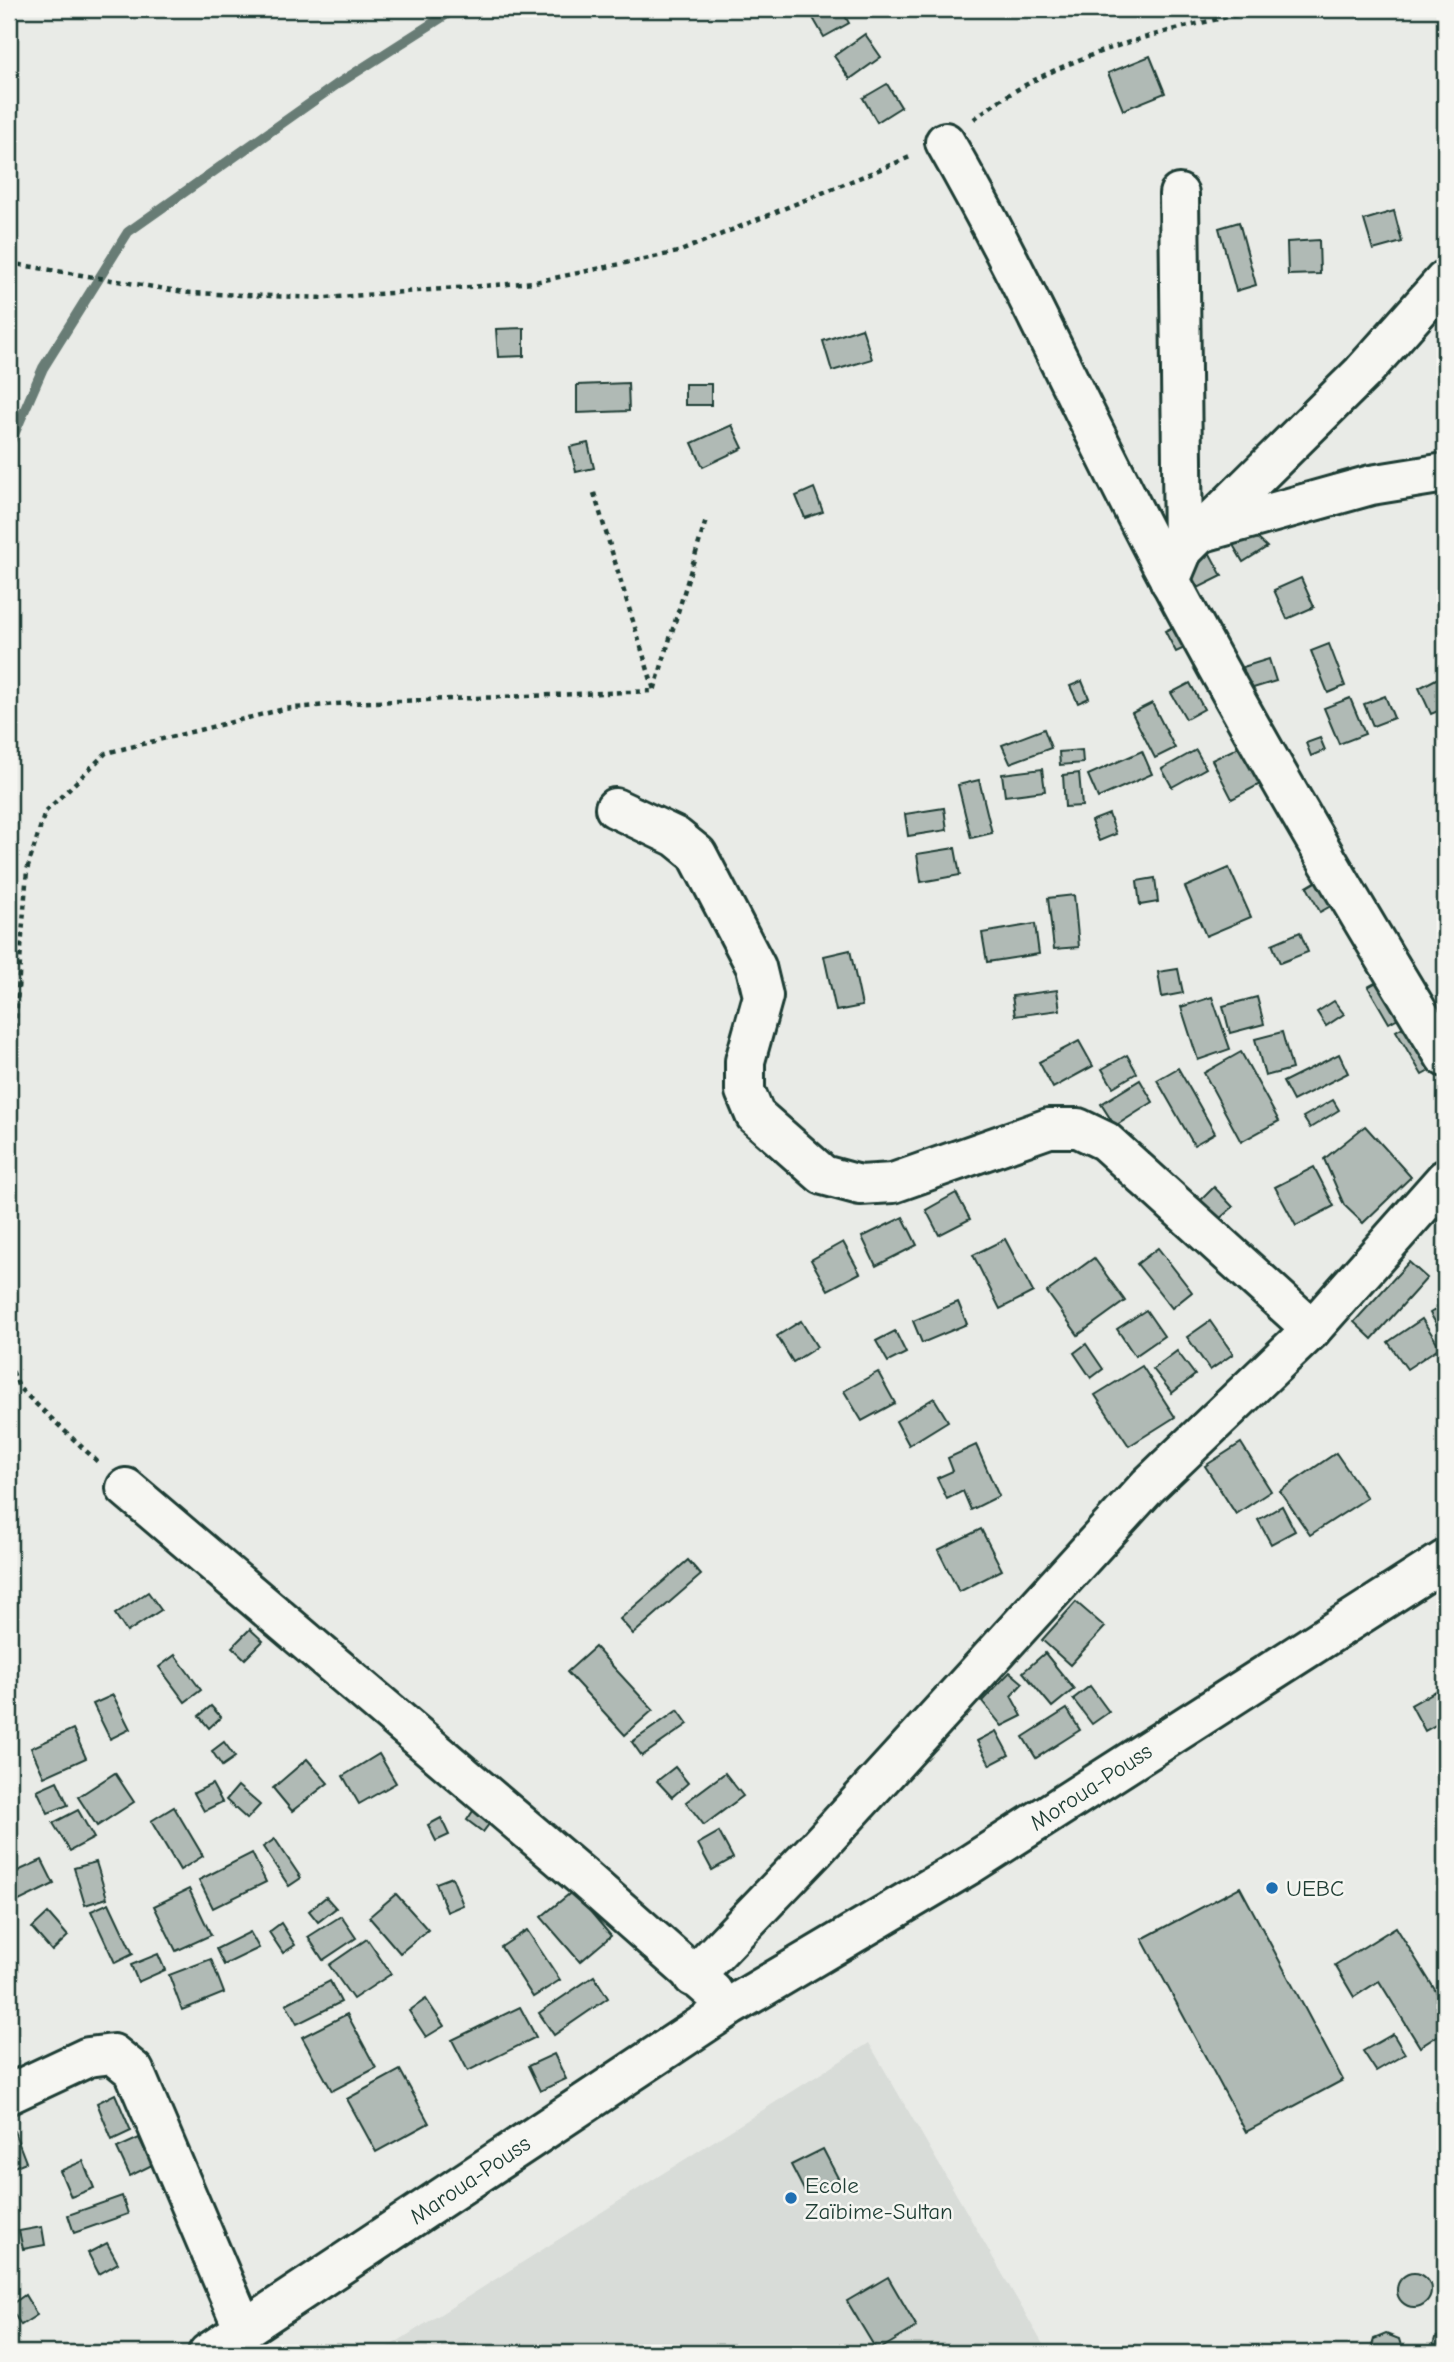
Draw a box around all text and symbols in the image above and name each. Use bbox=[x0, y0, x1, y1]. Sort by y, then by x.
street label: Moroua-Pouss bbox=[1025, 1738, 1157, 1836]
place label: UEBC bbox=[1286, 1875, 1344, 1902]
marker: UEBC bbox=[1264, 1880, 1280, 1896]
street label: Maroua-Pouss bbox=[404, 2130, 536, 2230]
place label: Ecole Zaïbime-Sultan bbox=[805, 2172, 953, 2225]
marker: Ecole Zaïbime-Sultan bbox=[783, 2190, 799, 2206]

